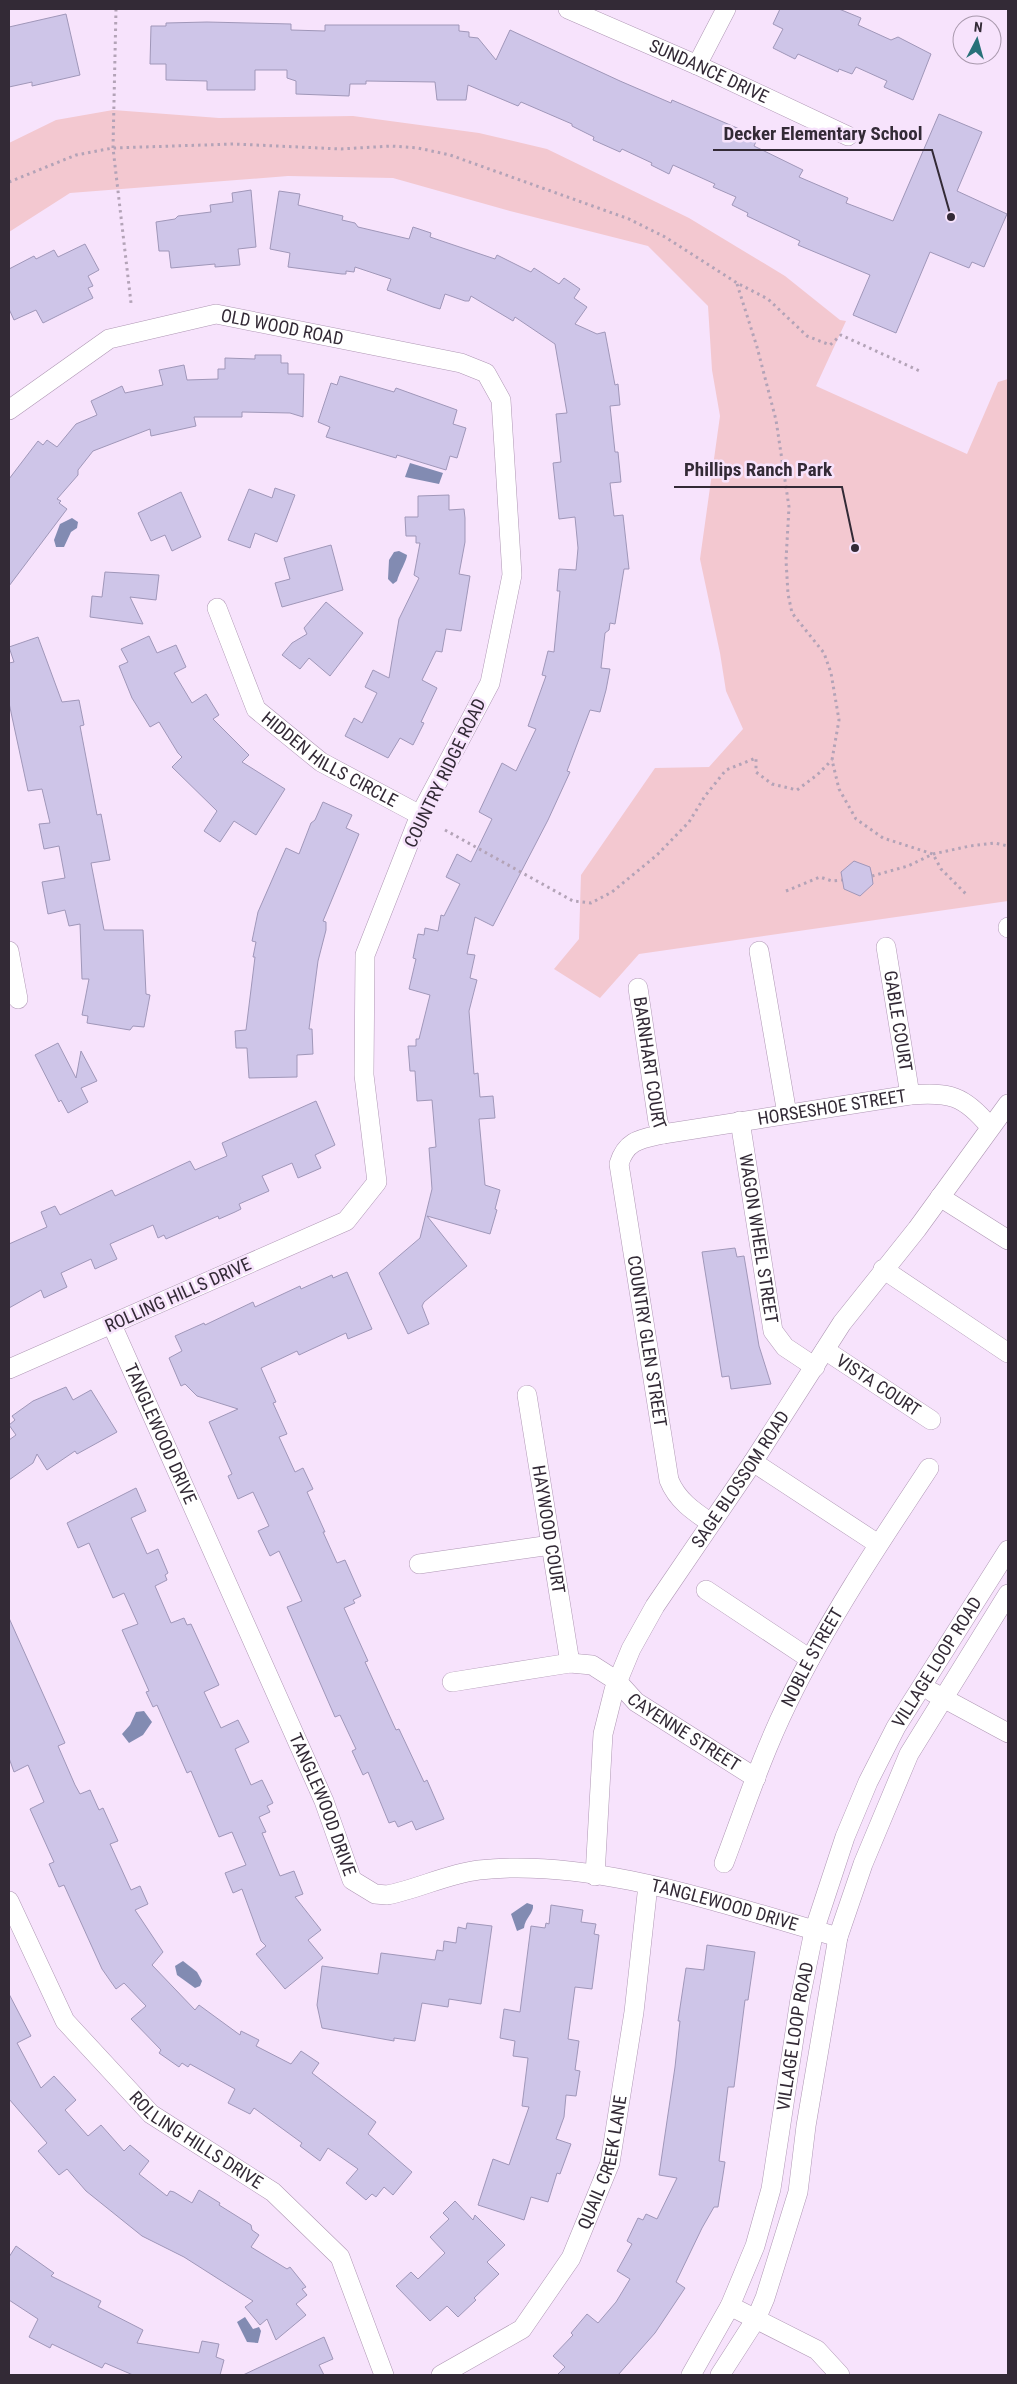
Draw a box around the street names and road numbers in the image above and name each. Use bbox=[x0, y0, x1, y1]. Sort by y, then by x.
street label: SUNDANCE DRIVE bbox=[646, 35, 772, 107]
street label: OLD WOOD ROAD bbox=[219, 304, 345, 349]
street label: COUNTRY RIDGE ROAD bbox=[399, 695, 490, 851]
street label: HIDDEN HILLS CIRCLE bbox=[258, 707, 401, 811]
street label: GABLE COURT bbox=[880, 969, 917, 1073]
street label: BARNHART COURT bbox=[629, 995, 671, 1133]
street label: HORSESHOE STREET bbox=[756, 1085, 908, 1129]
street label: WAGON WHEEL STREET bbox=[735, 1152, 783, 1325]
street label: ROLLING HILLS DRIVE bbox=[102, 1253, 254, 1336]
street label: COUNTRY GLEN STREET bbox=[624, 1254, 671, 1428]
street label: VISTA COURT bbox=[833, 1349, 925, 1420]
street label: TANGLEWOOD DRIVE bbox=[120, 1360, 201, 1507]
street label: SAGE BLOSSOM ROAD bbox=[687, 1407, 793, 1552]
street label: HAYWOOD COURT bbox=[528, 1464, 570, 1595]
street label: VILLAGE LOOP ROAD bbox=[887, 1593, 986, 1731]
street label: NOBLE STREET bbox=[776, 1604, 847, 1710]
street label: CAYENNE STREET bbox=[623, 1688, 744, 1775]
street label: TANGLEWOOD DRIVE bbox=[285, 1730, 361, 1879]
street label: TANGLEWOOD DRIVE bbox=[649, 1874, 801, 1935]
street label: VILLAGE LOOP ROAD bbox=[772, 1960, 817, 2112]
street label: ROLLING HILLS DRIVE bbox=[125, 2087, 267, 2193]
street label: QUAIL CREEK LANE bbox=[573, 2094, 631, 2232]

